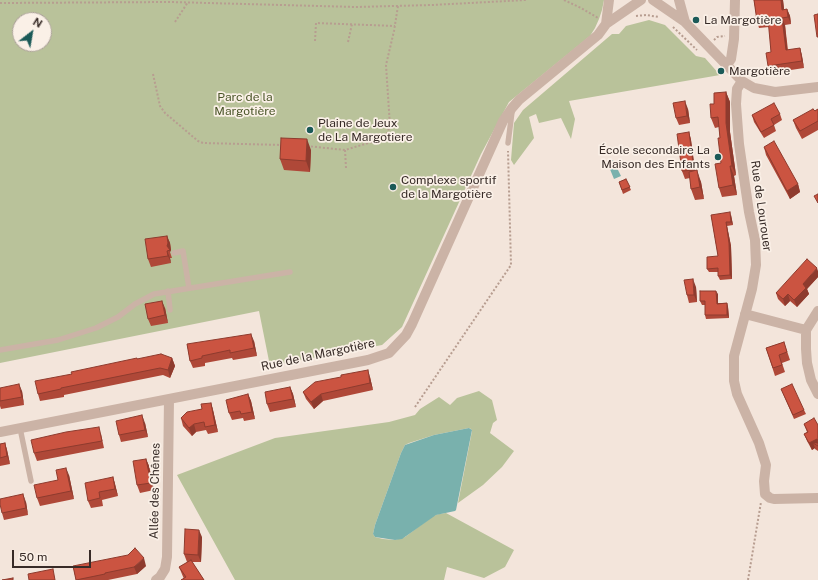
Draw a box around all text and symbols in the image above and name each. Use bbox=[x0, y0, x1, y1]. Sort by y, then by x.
north arrow bbox=[12, 12, 52, 52]
place label: La Margotière bbox=[704, 13, 782, 27]
text: N bbox=[31, 15, 44, 30]
marker: La Margotière bbox=[691, 15, 701, 25]
place label: Margotière bbox=[729, 64, 790, 78]
marker: Margotière bbox=[716, 66, 726, 76]
park label: Parc de la Margotière bbox=[214, 90, 276, 118]
place label: Plaine de Jeux de La Margotiere bbox=[318, 116, 412, 144]
marker: Plaine de Jeux de La Margotiere bbox=[305, 125, 315, 135]
place label: École secondaire La Maison des Enfants bbox=[599, 143, 710, 171]
marker: École secondaire La Maison des Enfants bbox=[713, 152, 723, 162]
street label: Rue de Lourouer bbox=[747, 159, 775, 253]
place label: Complexe sportif de la Margotière bbox=[401, 173, 496, 201]
marker: Complexe sportif de la Margotière bbox=[388, 182, 398, 192]
street label: Rue de la Margotière bbox=[260, 336, 376, 374]
street label: Allée des Chênes bbox=[147, 443, 163, 539]
scale bar bbox=[14, 542, 93, 568]
text: 50 m bbox=[19, 550, 47, 564]

